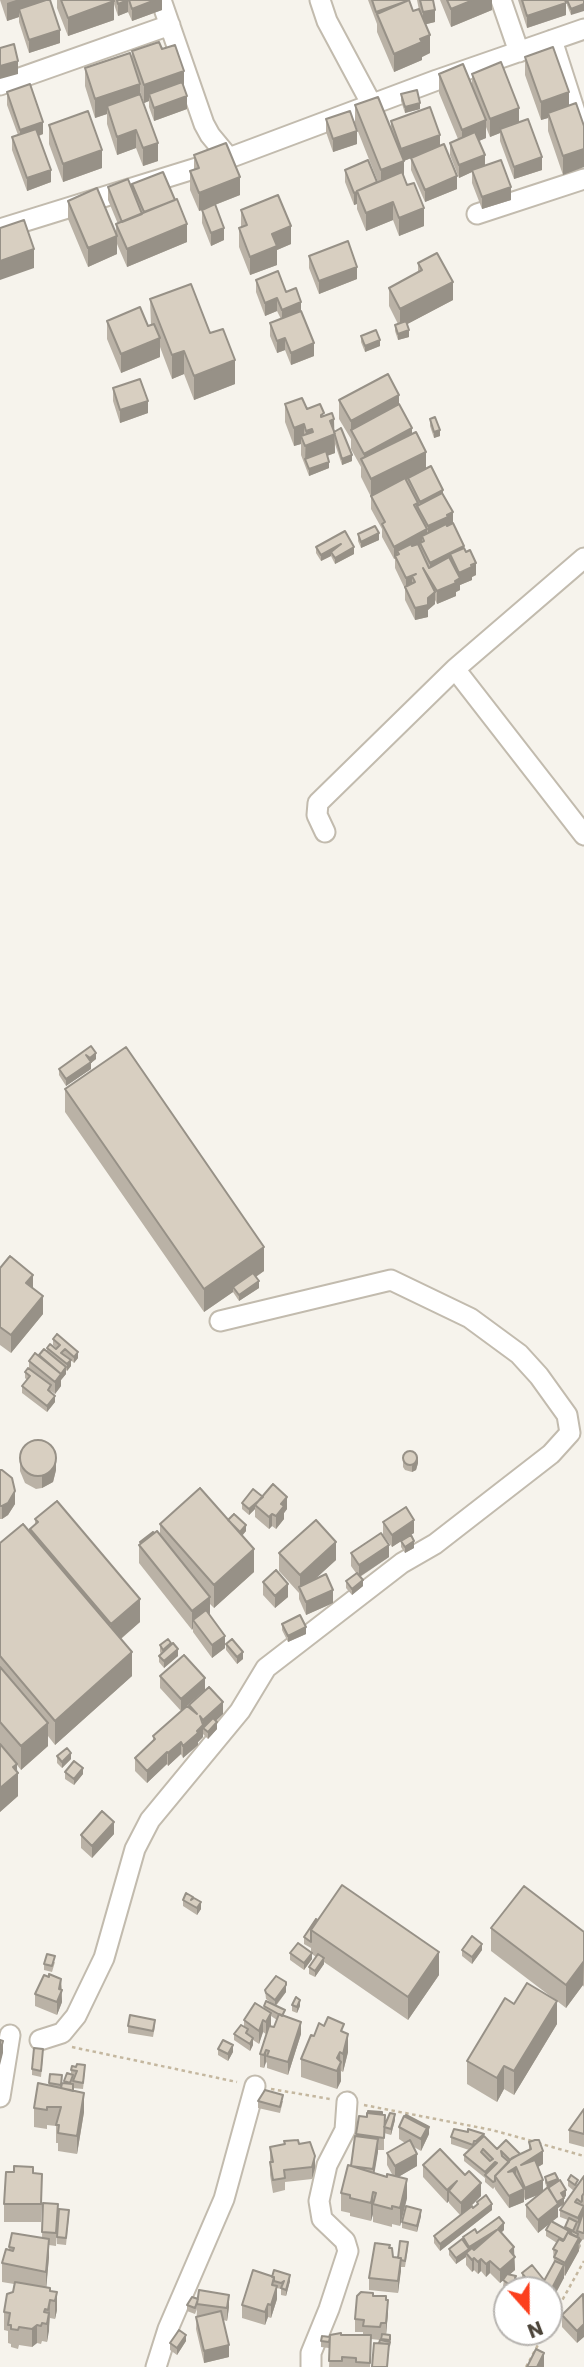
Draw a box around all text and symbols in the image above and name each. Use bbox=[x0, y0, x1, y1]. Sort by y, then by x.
north arrow bbox=[493, 2276, 563, 2346]
text: N bbox=[523, 2314, 547, 2344]

